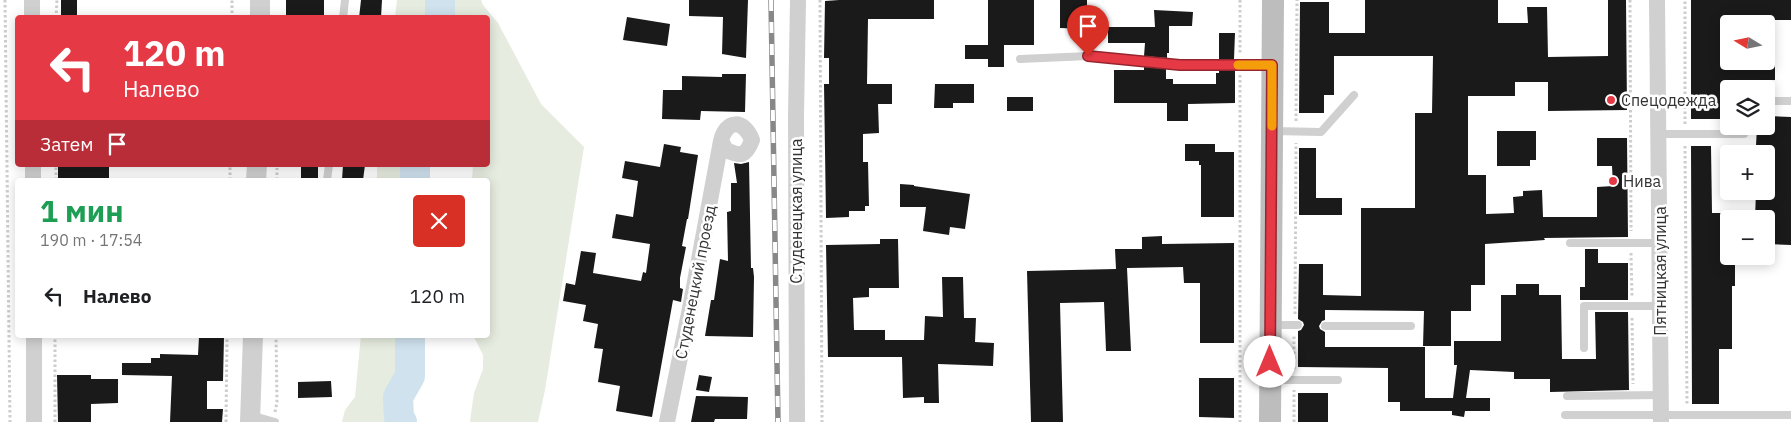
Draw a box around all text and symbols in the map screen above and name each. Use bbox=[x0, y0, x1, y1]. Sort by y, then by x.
pin bbox=[1067, 5, 1109, 56]
icon: arrive bbox=[1074, 12, 1102, 40]
north arrow bbox=[1720, 15, 1775, 70]
map controls bbox=[1720, 15, 1775, 265]
text: 120 m bbox=[123, 30, 226, 76]
icon: left bbox=[40, 35, 105, 100]
text: Налево bbox=[123, 74, 200, 103]
button: layers bbox=[1720, 80, 1775, 135]
place label: Спецодежда bbox=[1621, 90, 1717, 110]
marker: Спецодежда bbox=[1605, 94, 1617, 106]
icon: arrive bbox=[103, 130, 131, 158]
text: Затем bbox=[40, 132, 93, 156]
street label: Студенецкая улица bbox=[786, 138, 806, 284]
button: + bbox=[1720, 145, 1775, 200]
place label: Нива bbox=[1623, 171, 1662, 191]
marker: Нива bbox=[1607, 175, 1619, 187]
text: 1 мин bbox=[40, 191, 124, 230]
button: close bbox=[413, 195, 465, 247]
street label: Студенецкий проезд bbox=[670, 203, 720, 361]
street label: Пятницкая улица bbox=[1650, 206, 1670, 336]
button: − bbox=[1720, 210, 1775, 265]
text: 190 m · 17:54 bbox=[40, 230, 142, 250]
icon: left bbox=[40, 282, 68, 310]
text: Налево bbox=[83, 284, 152, 308]
text: 120 m bbox=[410, 284, 465, 308]
position arrow bbox=[1243, 335, 1295, 387]

